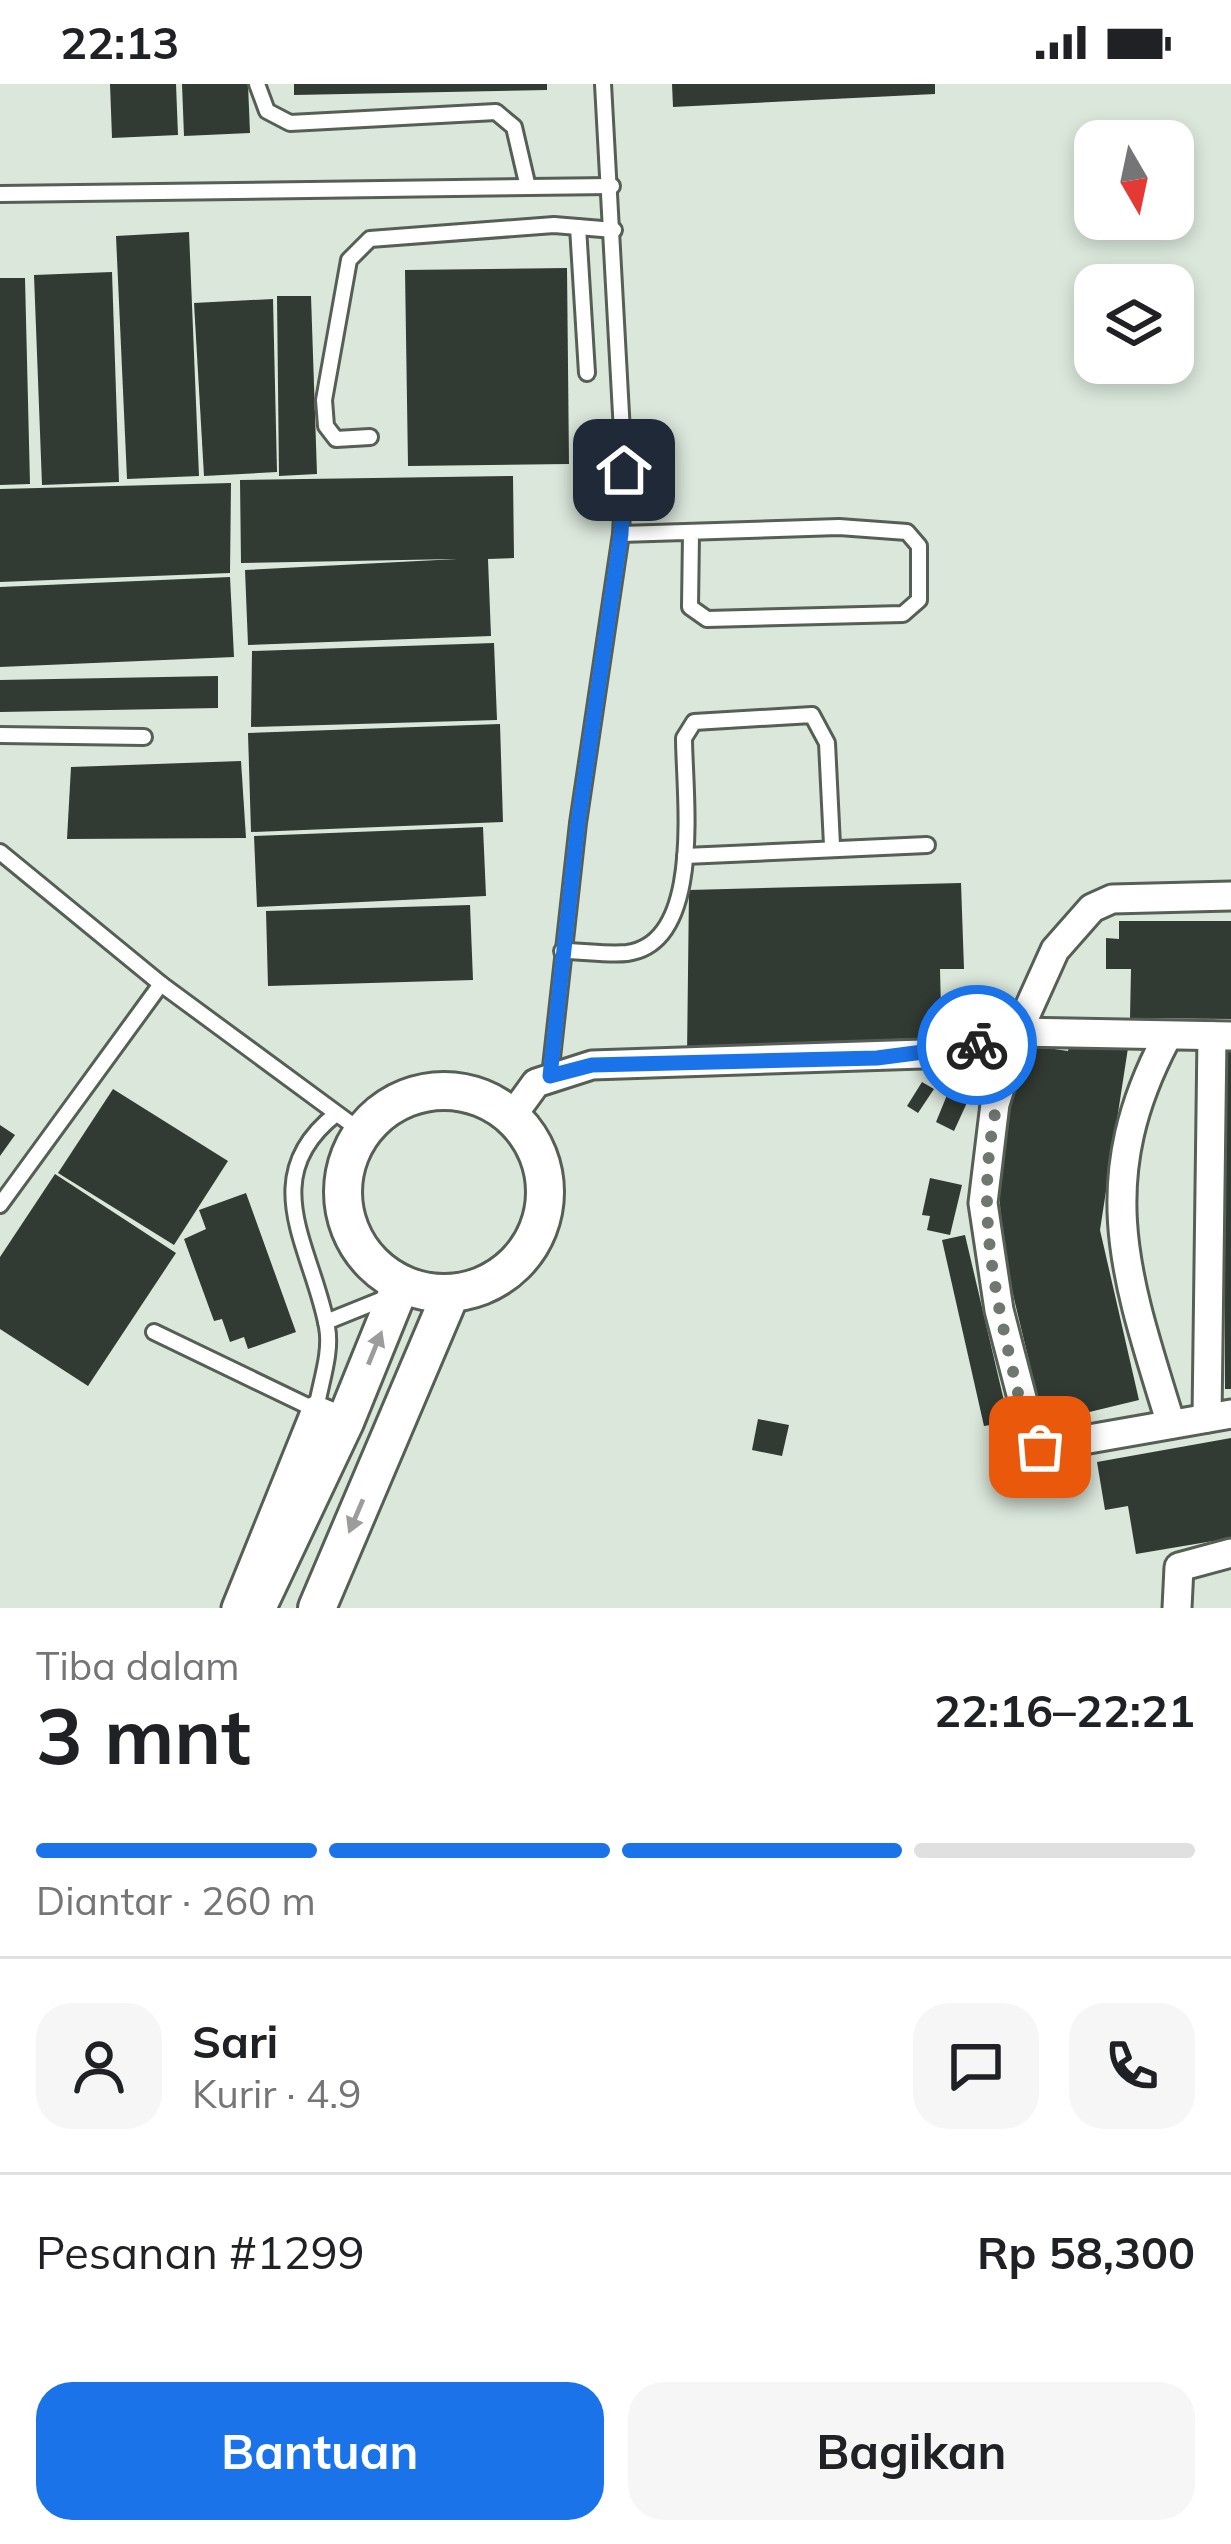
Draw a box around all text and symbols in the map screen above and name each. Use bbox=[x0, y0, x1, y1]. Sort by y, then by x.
text: 22:13 bbox=[60, 14, 179, 70]
north arrow bbox=[1074, 120, 1194, 240]
map controls bbox=[1074, 120, 1194, 384]
button: layers bbox=[1074, 264, 1194, 384]
pin bbox=[573, 419, 675, 521]
icon: home bbox=[591, 437, 657, 503]
courier bbox=[917, 985, 1037, 1105]
icon: bike bbox=[944, 1012, 1010, 1078]
one-way arrow bbox=[366, 1330, 385, 1366]
pin bbox=[989, 1396, 1091, 1498]
icon: bag bbox=[1007, 1414, 1073, 1480]
one-way arrow bbox=[346, 1499, 365, 1535]
text: Tiba dalam bbox=[36, 1641, 240, 1690]
text: 22:16–22:21 bbox=[934, 1682, 1195, 1738]
text: 3 mnt bbox=[36, 1686, 251, 1784]
text: Diantar · 260 m bbox=[36, 1876, 316, 1925]
button: person bbox=[36, 2003, 162, 2129]
button: chat bbox=[913, 2003, 1039, 2129]
button: phone bbox=[1069, 2003, 1195, 2129]
text: Sari bbox=[192, 2013, 278, 2069]
text: Kurir · 4.9 bbox=[192, 2069, 362, 2118]
text: Pesanan #1299 bbox=[36, 2224, 365, 2280]
text: Rp 58,300 bbox=[977, 2224, 1195, 2280]
button: Bantuan bbox=[36, 2382, 604, 2520]
button: Bagikan bbox=[628, 2382, 1195, 2520]

